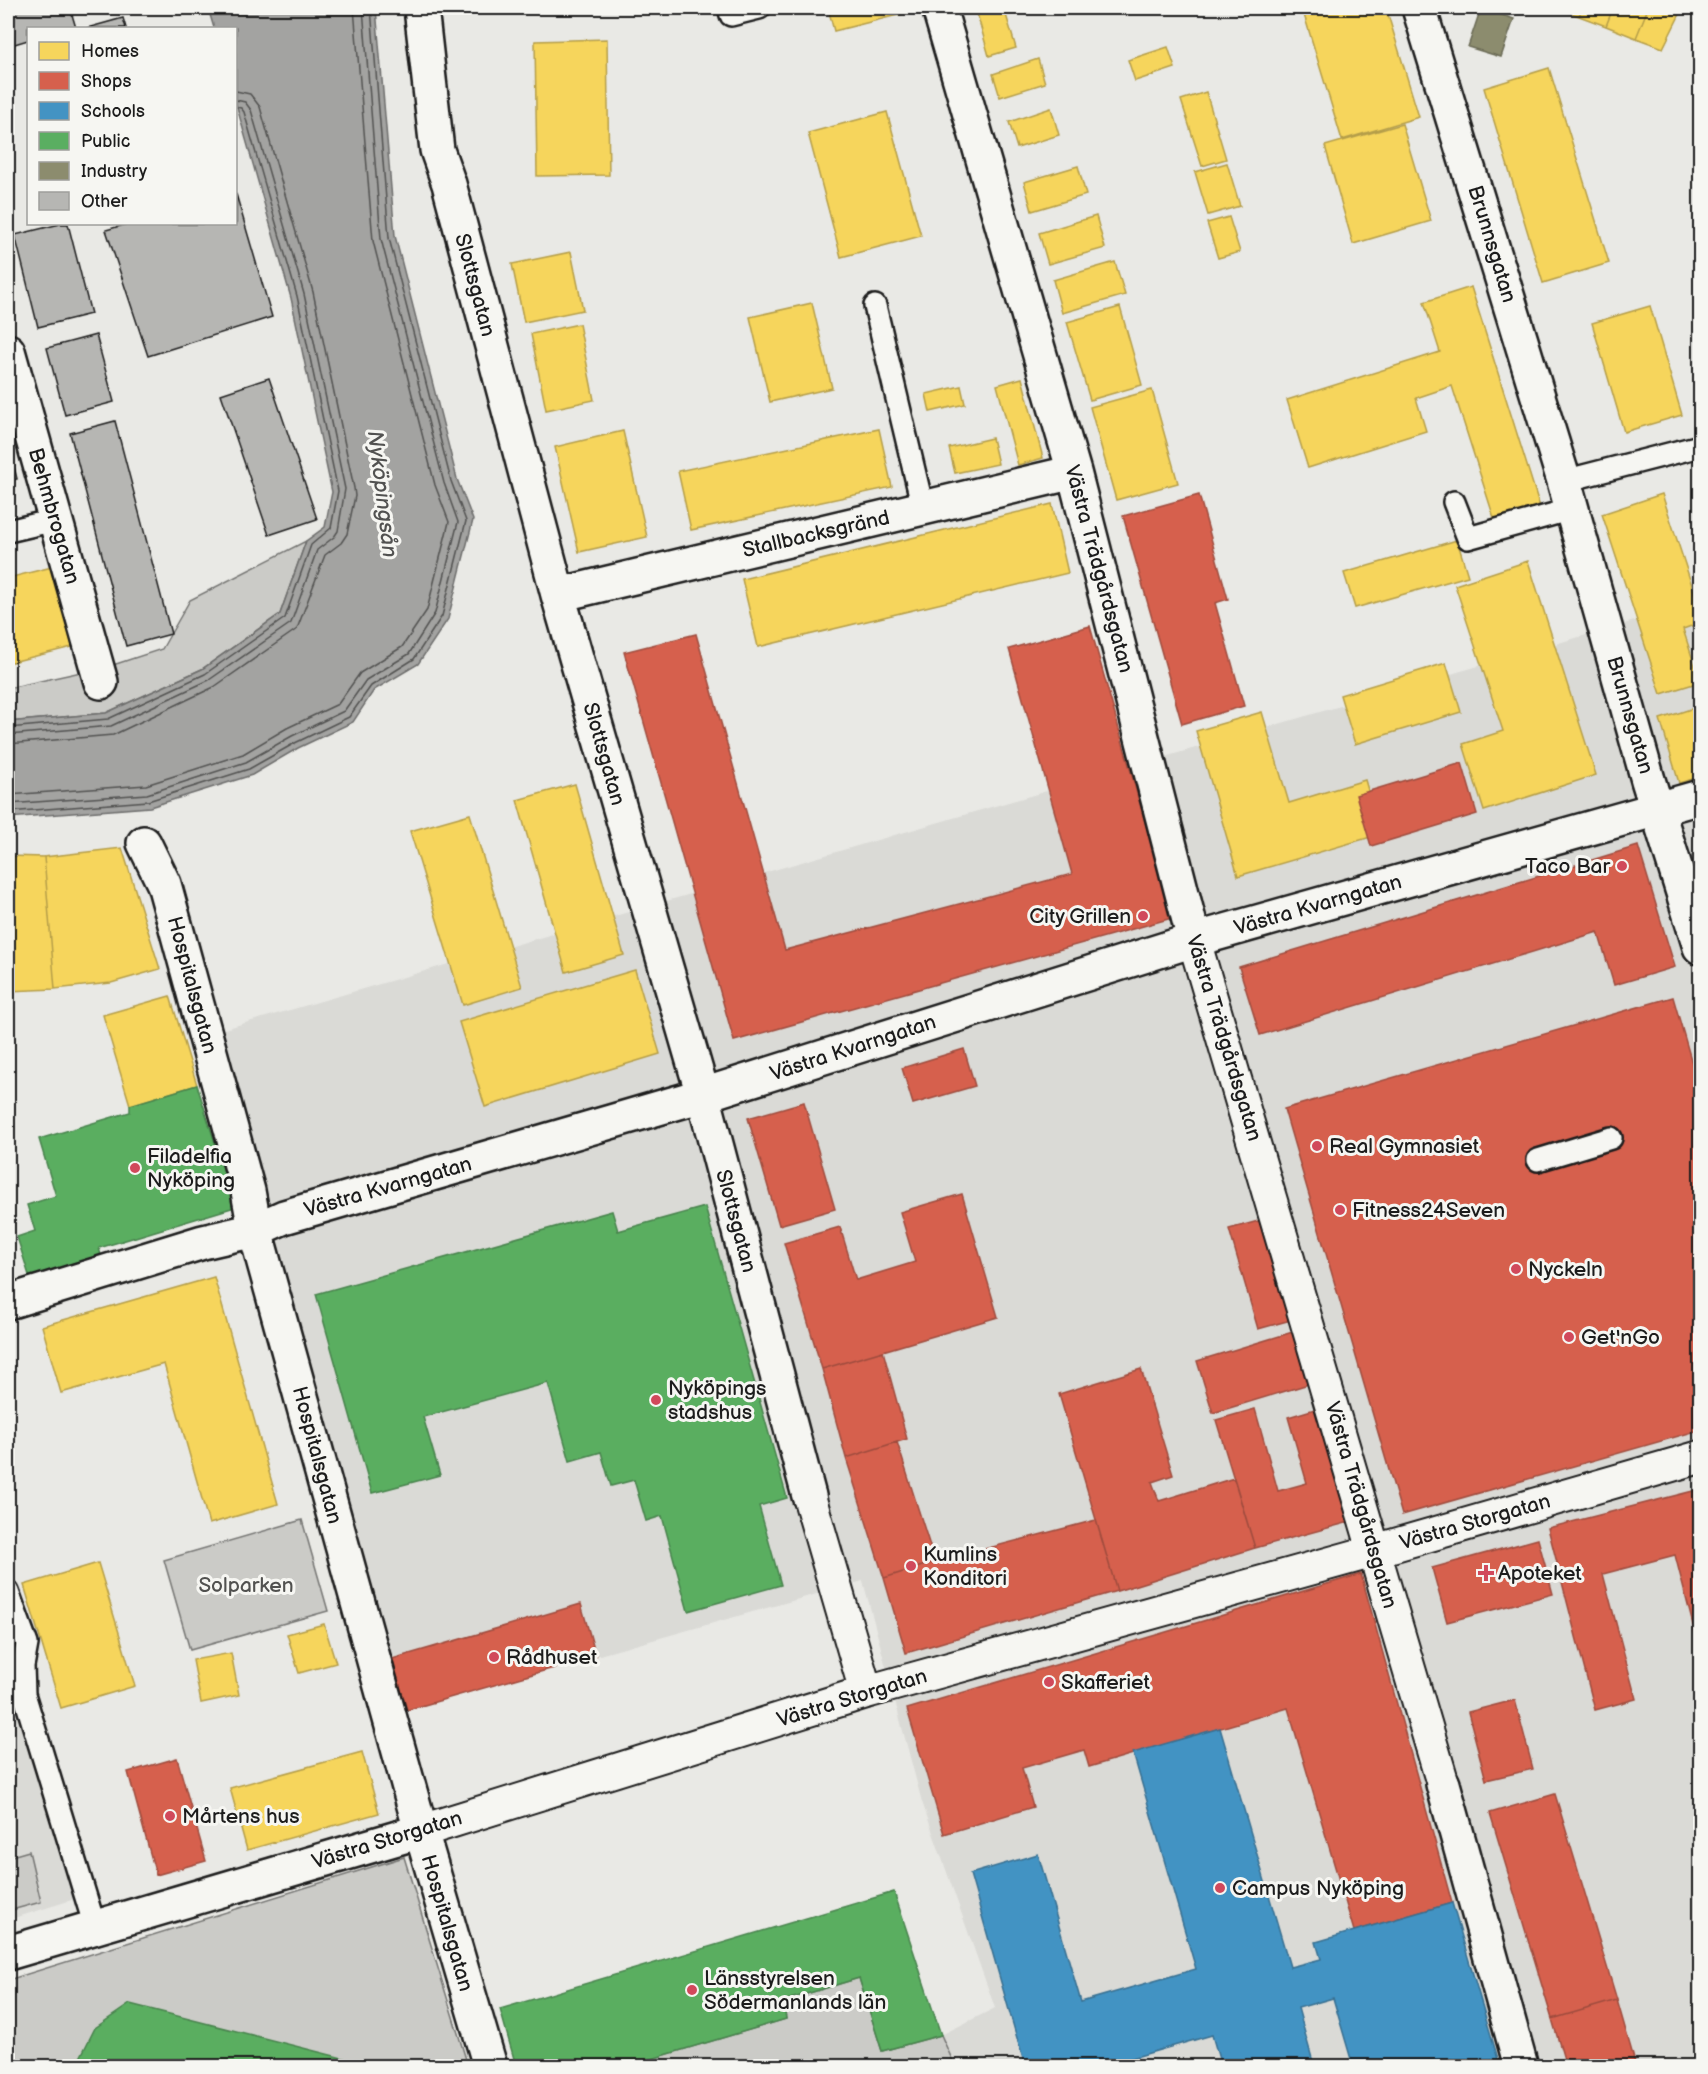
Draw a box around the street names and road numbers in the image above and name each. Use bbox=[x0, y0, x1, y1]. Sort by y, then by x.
street label: Brunnsgatan bbox=[1462, 182, 1522, 306]
street label: Slottsgatan bbox=[449, 231, 501, 339]
street label: Behmbrogatan bbox=[23, 445, 85, 587]
street label: Västra Trädgårdsgatan bbox=[1059, 462, 1139, 676]
street label: Stallbacksgränd bbox=[740, 505, 892, 563]
street label: Brunnsgatan bbox=[1601, 653, 1659, 777]
street label: Slottsgatan bbox=[577, 700, 631, 808]
street label: Västra Kvarngatan bbox=[1231, 869, 1405, 941]
street label: Hospitalsgatan bbox=[162, 914, 222, 1056]
street label: Västra Trädgårdsgatan bbox=[1181, 932, 1267, 1144]
street label: Västra Kvarngatan bbox=[767, 1009, 939, 1087]
street label: Västra Kvarngatan bbox=[301, 1151, 475, 1223]
street label: Slottsgatan bbox=[710, 1167, 762, 1275]
street label: Hospitalsgatan bbox=[287, 1384, 347, 1526]
street label: Västra Trädgårdsgatan bbox=[1319, 1399, 1403, 1611]
street label: Västra Storgatan bbox=[1397, 1489, 1553, 1555]
street label: Västra Storgatan bbox=[774, 1663, 930, 1733]
street label: Västra Storgatan bbox=[309, 1805, 465, 1875]
street label: Hospitalsgatan bbox=[416, 1852, 478, 1994]

